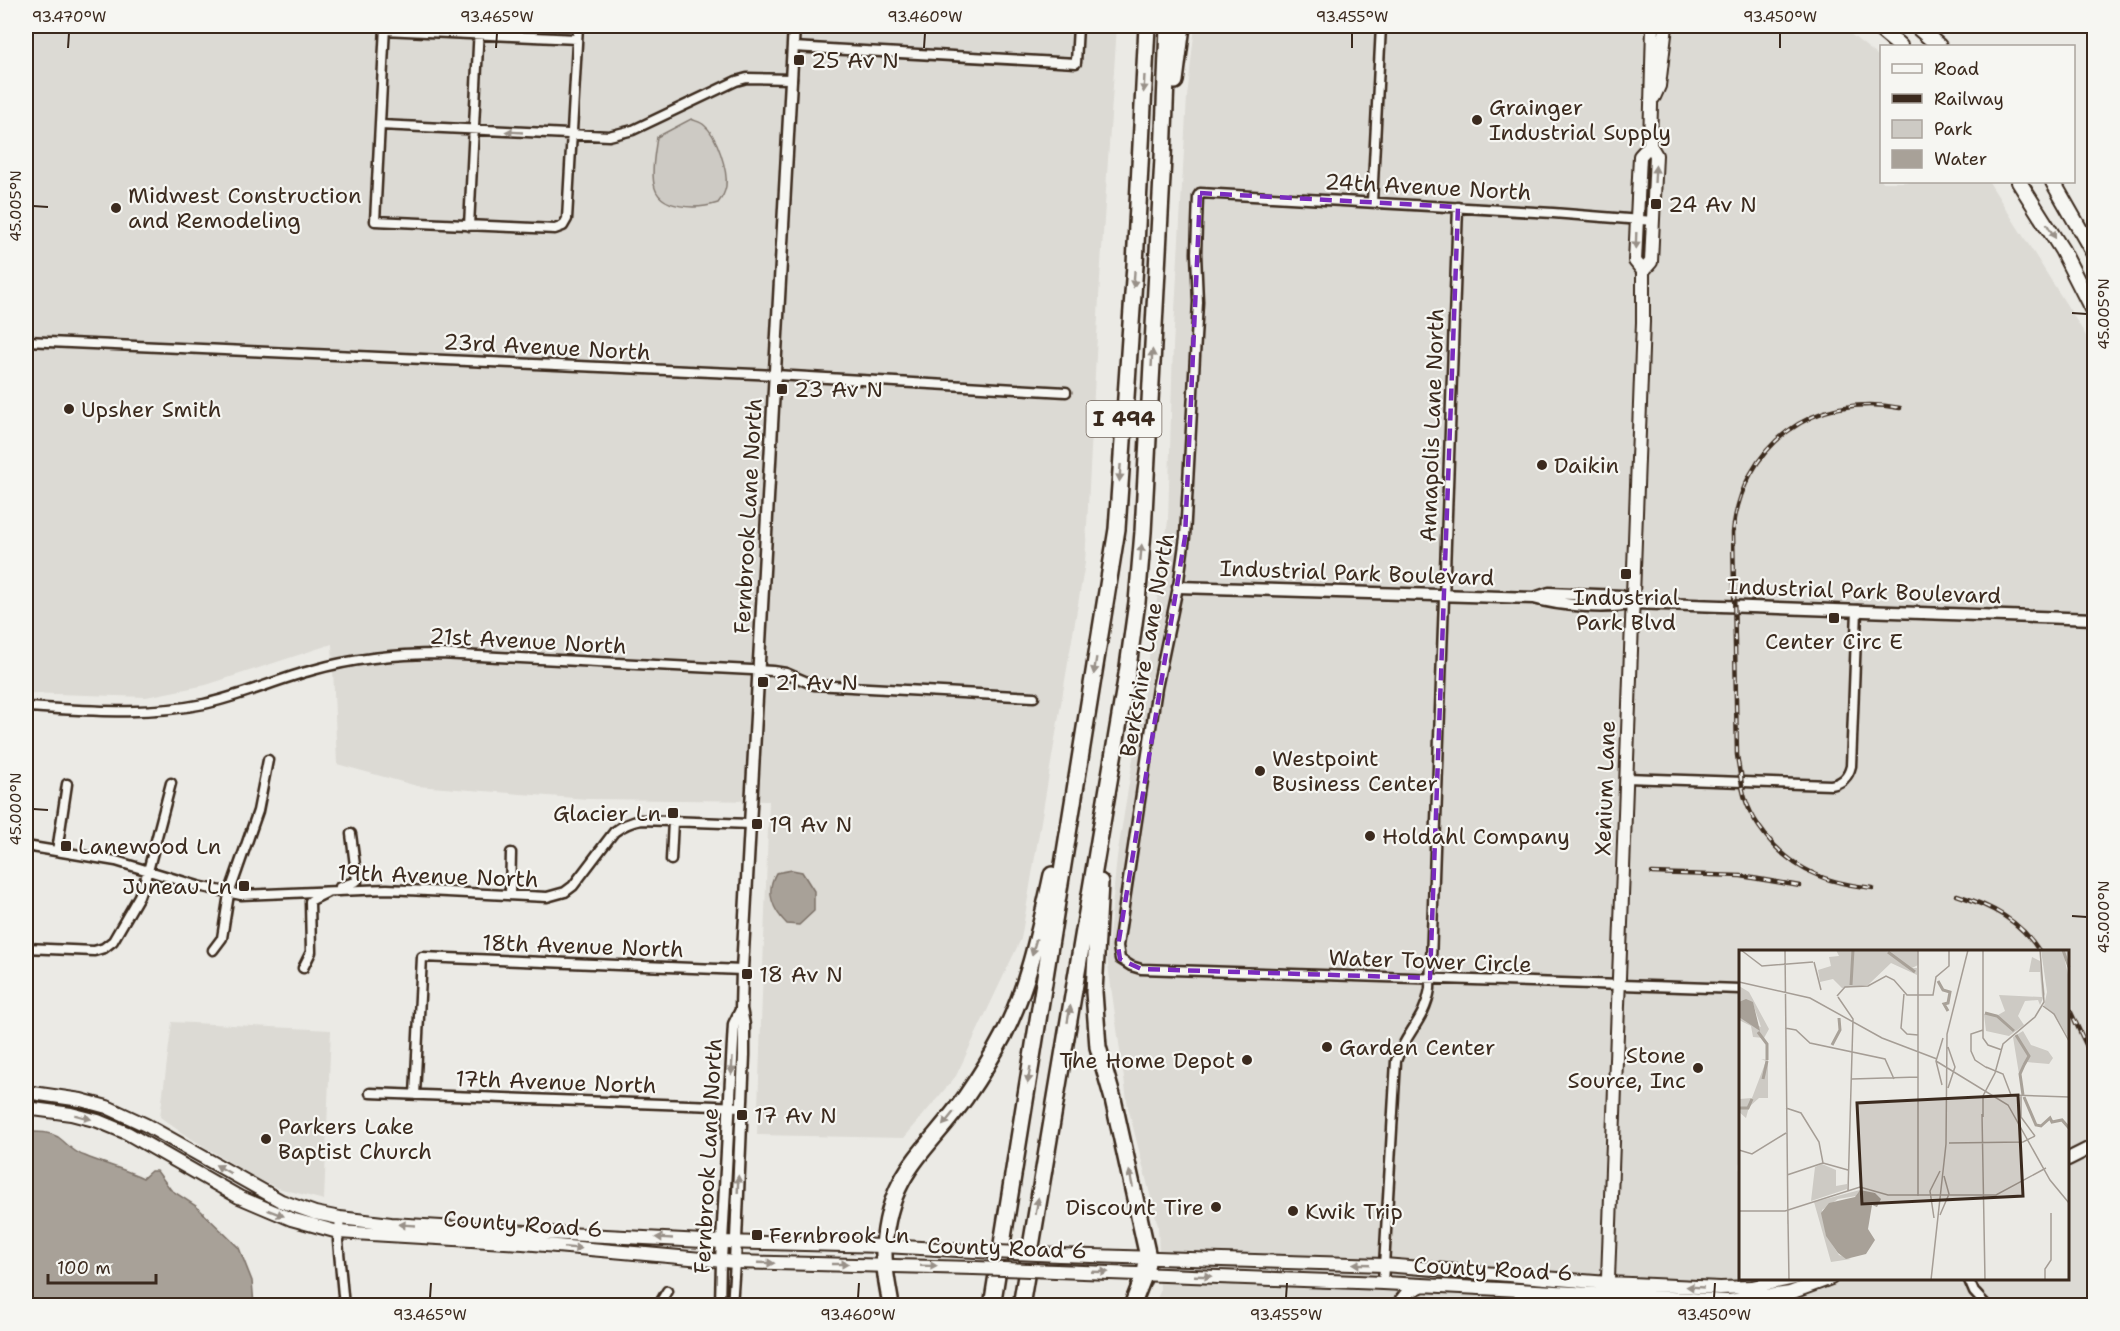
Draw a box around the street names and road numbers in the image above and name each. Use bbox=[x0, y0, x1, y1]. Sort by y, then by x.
street label: 24th Avenue North bbox=[1324, 167, 1532, 207]
street label: Annapolis Lane North bbox=[1413, 308, 1451, 542]
street label: 23rd Avenue North bbox=[443, 327, 651, 367]
street label: Fernbrook Lane North bbox=[727, 397, 769, 635]
road number: I 494 bbox=[1086, 401, 1162, 437]
street label: Berkshire Lane North bbox=[1113, 531, 1181, 759]
street label: Industrial Park Boulevard bbox=[1219, 554, 1495, 592]
street label: Industrial Park Boulevard bbox=[1726, 572, 2002, 610]
street label: 21st Avenue North bbox=[429, 621, 627, 661]
street label: Xenium Lane bbox=[1588, 720, 1622, 856]
street label: 19th Avenue North bbox=[337, 858, 539, 894]
street label: 18th Avenue North bbox=[482, 928, 684, 964]
street label: Water Tower Circle bbox=[1328, 943, 1532, 979]
street label: Fernbrook Lane North bbox=[687, 1037, 729, 1275]
street label: 17th Avenue North bbox=[455, 1064, 657, 1100]
street label: County Road 6 bbox=[442, 1204, 604, 1244]
street label: County Road 6 bbox=[927, 1231, 1087, 1265]
street label: County Road 6 bbox=[1413, 1250, 1573, 1288]

